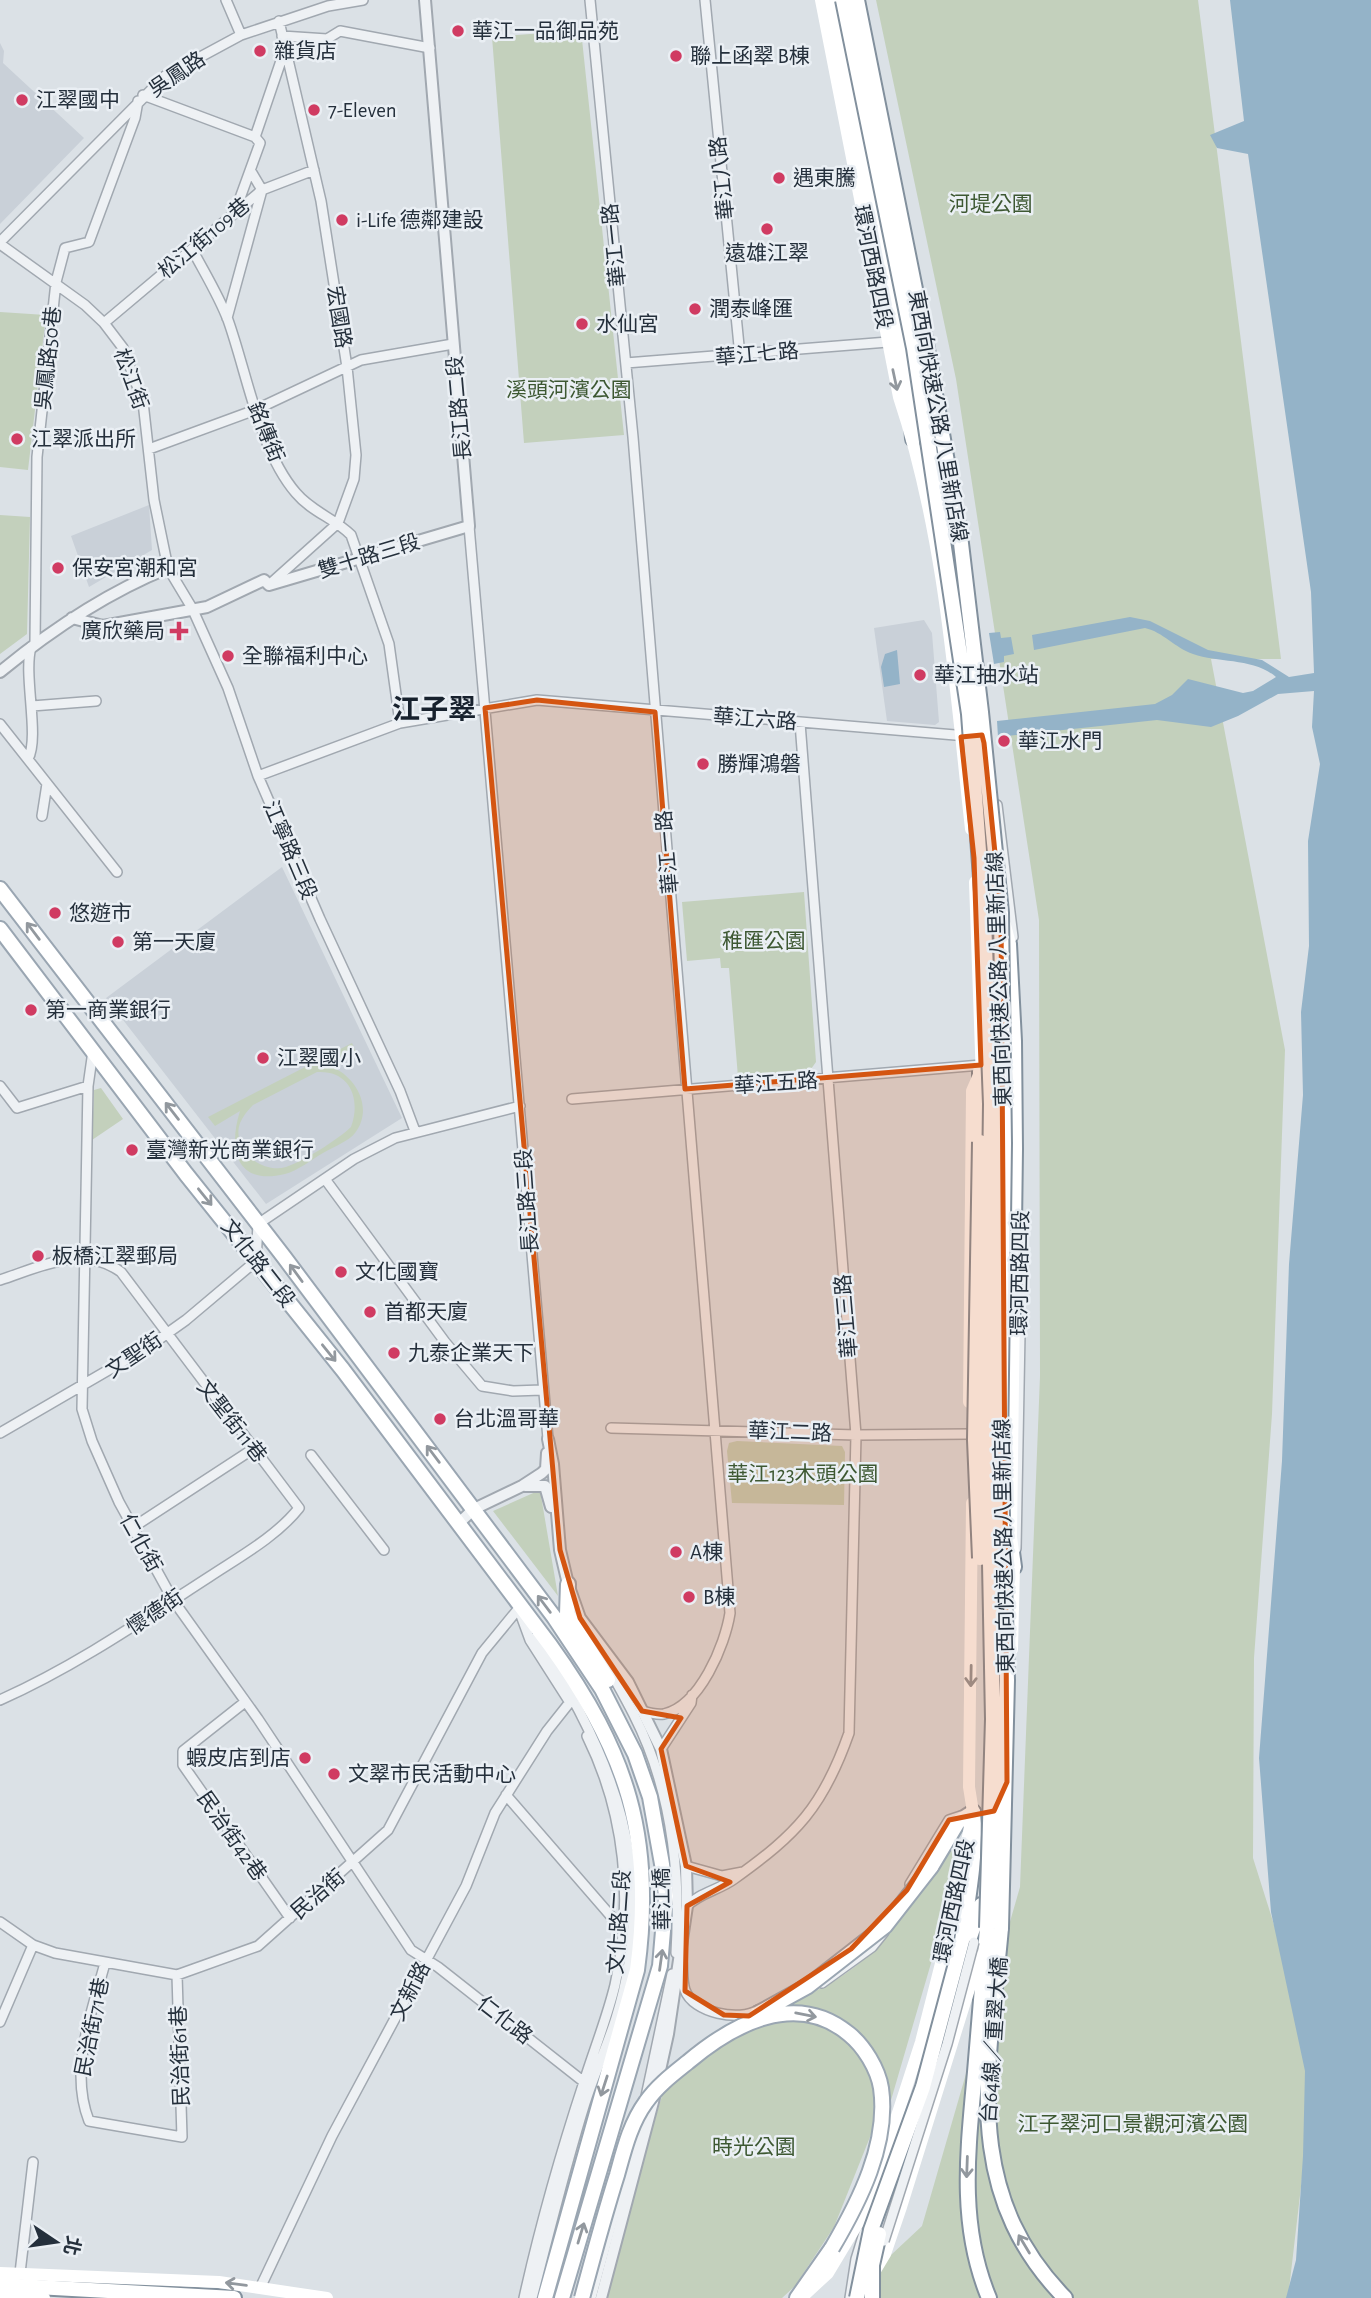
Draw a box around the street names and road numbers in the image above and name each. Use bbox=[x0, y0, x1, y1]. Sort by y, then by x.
street label: 吳鳳路 bbox=[145, 47, 209, 101]
street label: 華江八路 bbox=[707, 135, 737, 221]
street label: 松江街109巷 bbox=[154, 194, 254, 282]
street label: 華江一路 bbox=[599, 202, 629, 288]
street label: 環河西路四段 bbox=[850, 203, 896, 331]
street label: 宏國路 bbox=[323, 284, 355, 350]
street label: 東西向快速公路 八里新店線 bbox=[905, 288, 971, 544]
street label: 吳鳳路50巷 bbox=[32, 305, 64, 411]
street label: 華江七路 bbox=[714, 339, 800, 369]
street label: 松江街 bbox=[110, 346, 152, 412]
street label: 長江路二段 bbox=[443, 355, 475, 461]
street label: 銘傳街 bbox=[244, 399, 288, 465]
street label: 雙十路三段 bbox=[316, 530, 422, 582]
street label: 華江六路 bbox=[712, 705, 798, 733]
street label: 江寧路三段 bbox=[259, 797, 321, 903]
street label: 華江一路 bbox=[652, 809, 682, 895]
street label: 東西向快速公路 八里新店線 bbox=[984, 851, 1014, 1107]
street label: 華江五路 bbox=[733, 1069, 819, 1097]
street label: 長江路三段 bbox=[512, 1148, 542, 1254]
street label: 環河西路四段 bbox=[1008, 1210, 1032, 1336]
street label: 文化路二段 bbox=[217, 1215, 299, 1311]
street label: 華江三路 bbox=[831, 1273, 861, 1359]
street label: 文聖街 bbox=[102, 1328, 166, 1382]
street label: 文聖街11巷 bbox=[193, 1375, 271, 1467]
street label: 東西向快速公路 八里新店線 bbox=[991, 1418, 1017, 1674]
street label: 華江二路 bbox=[748, 1420, 832, 1444]
street label: 仁化街 bbox=[116, 1510, 166, 1576]
street label: 懷德街 bbox=[123, 1585, 187, 1639]
street label: 民治街42巷 bbox=[193, 1787, 271, 1885]
street label: 環河西路四段 bbox=[930, 1837, 978, 1965]
street label: 民治街 bbox=[287, 1865, 349, 1923]
street label: 華江橋 bbox=[650, 1867, 674, 1931]
street label: 文化路二段 bbox=[604, 1869, 634, 1975]
street label: 台64線／重翠大橋 bbox=[977, 1956, 1011, 2124]
street label: 文新路 bbox=[386, 1958, 434, 2024]
street label: 民治街71巷 bbox=[72, 1976, 112, 2078]
street label: 仁化路 bbox=[473, 1992, 537, 2048]
street label: 民治街61巷 bbox=[167, 2005, 193, 2107]

